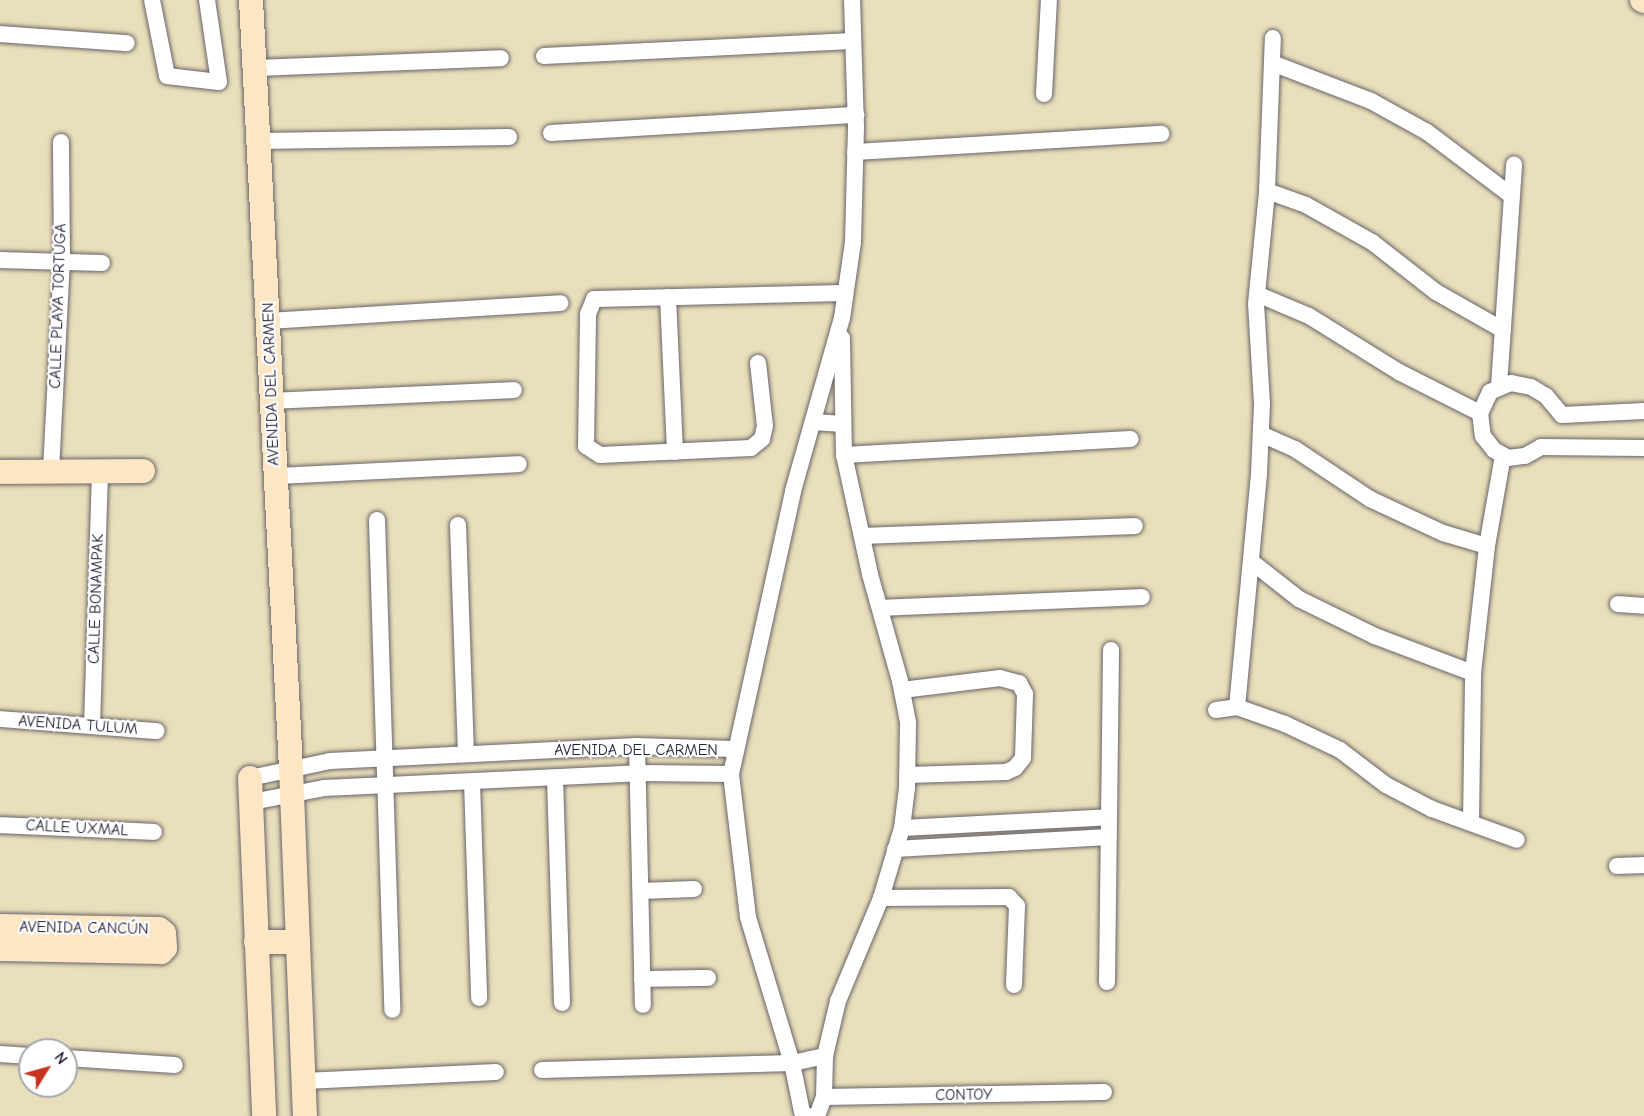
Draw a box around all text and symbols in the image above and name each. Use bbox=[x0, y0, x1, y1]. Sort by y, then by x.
street label: CALLE PLAYA TORTUGA bbox=[46, 223, 70, 389]
street label: AVENIDA DEL CARMEN bbox=[259, 302, 283, 466]
street label: CALLE BONAMPAK bbox=[84, 534, 108, 664]
street label: AVENIDA TULUM bbox=[18, 711, 138, 739]
street label: AVENIDA DEL CARMEN bbox=[554, 740, 718, 760]
street label: CALLE UXMAL bbox=[25, 816, 129, 840]
street label: AVENIDA CANCÚN bbox=[19, 917, 149, 939]
north arrow bbox=[18, 1038, 78, 1098]
text: N bbox=[50, 1049, 71, 1068]
street label: CONTOY bbox=[935, 1085, 993, 1105]

